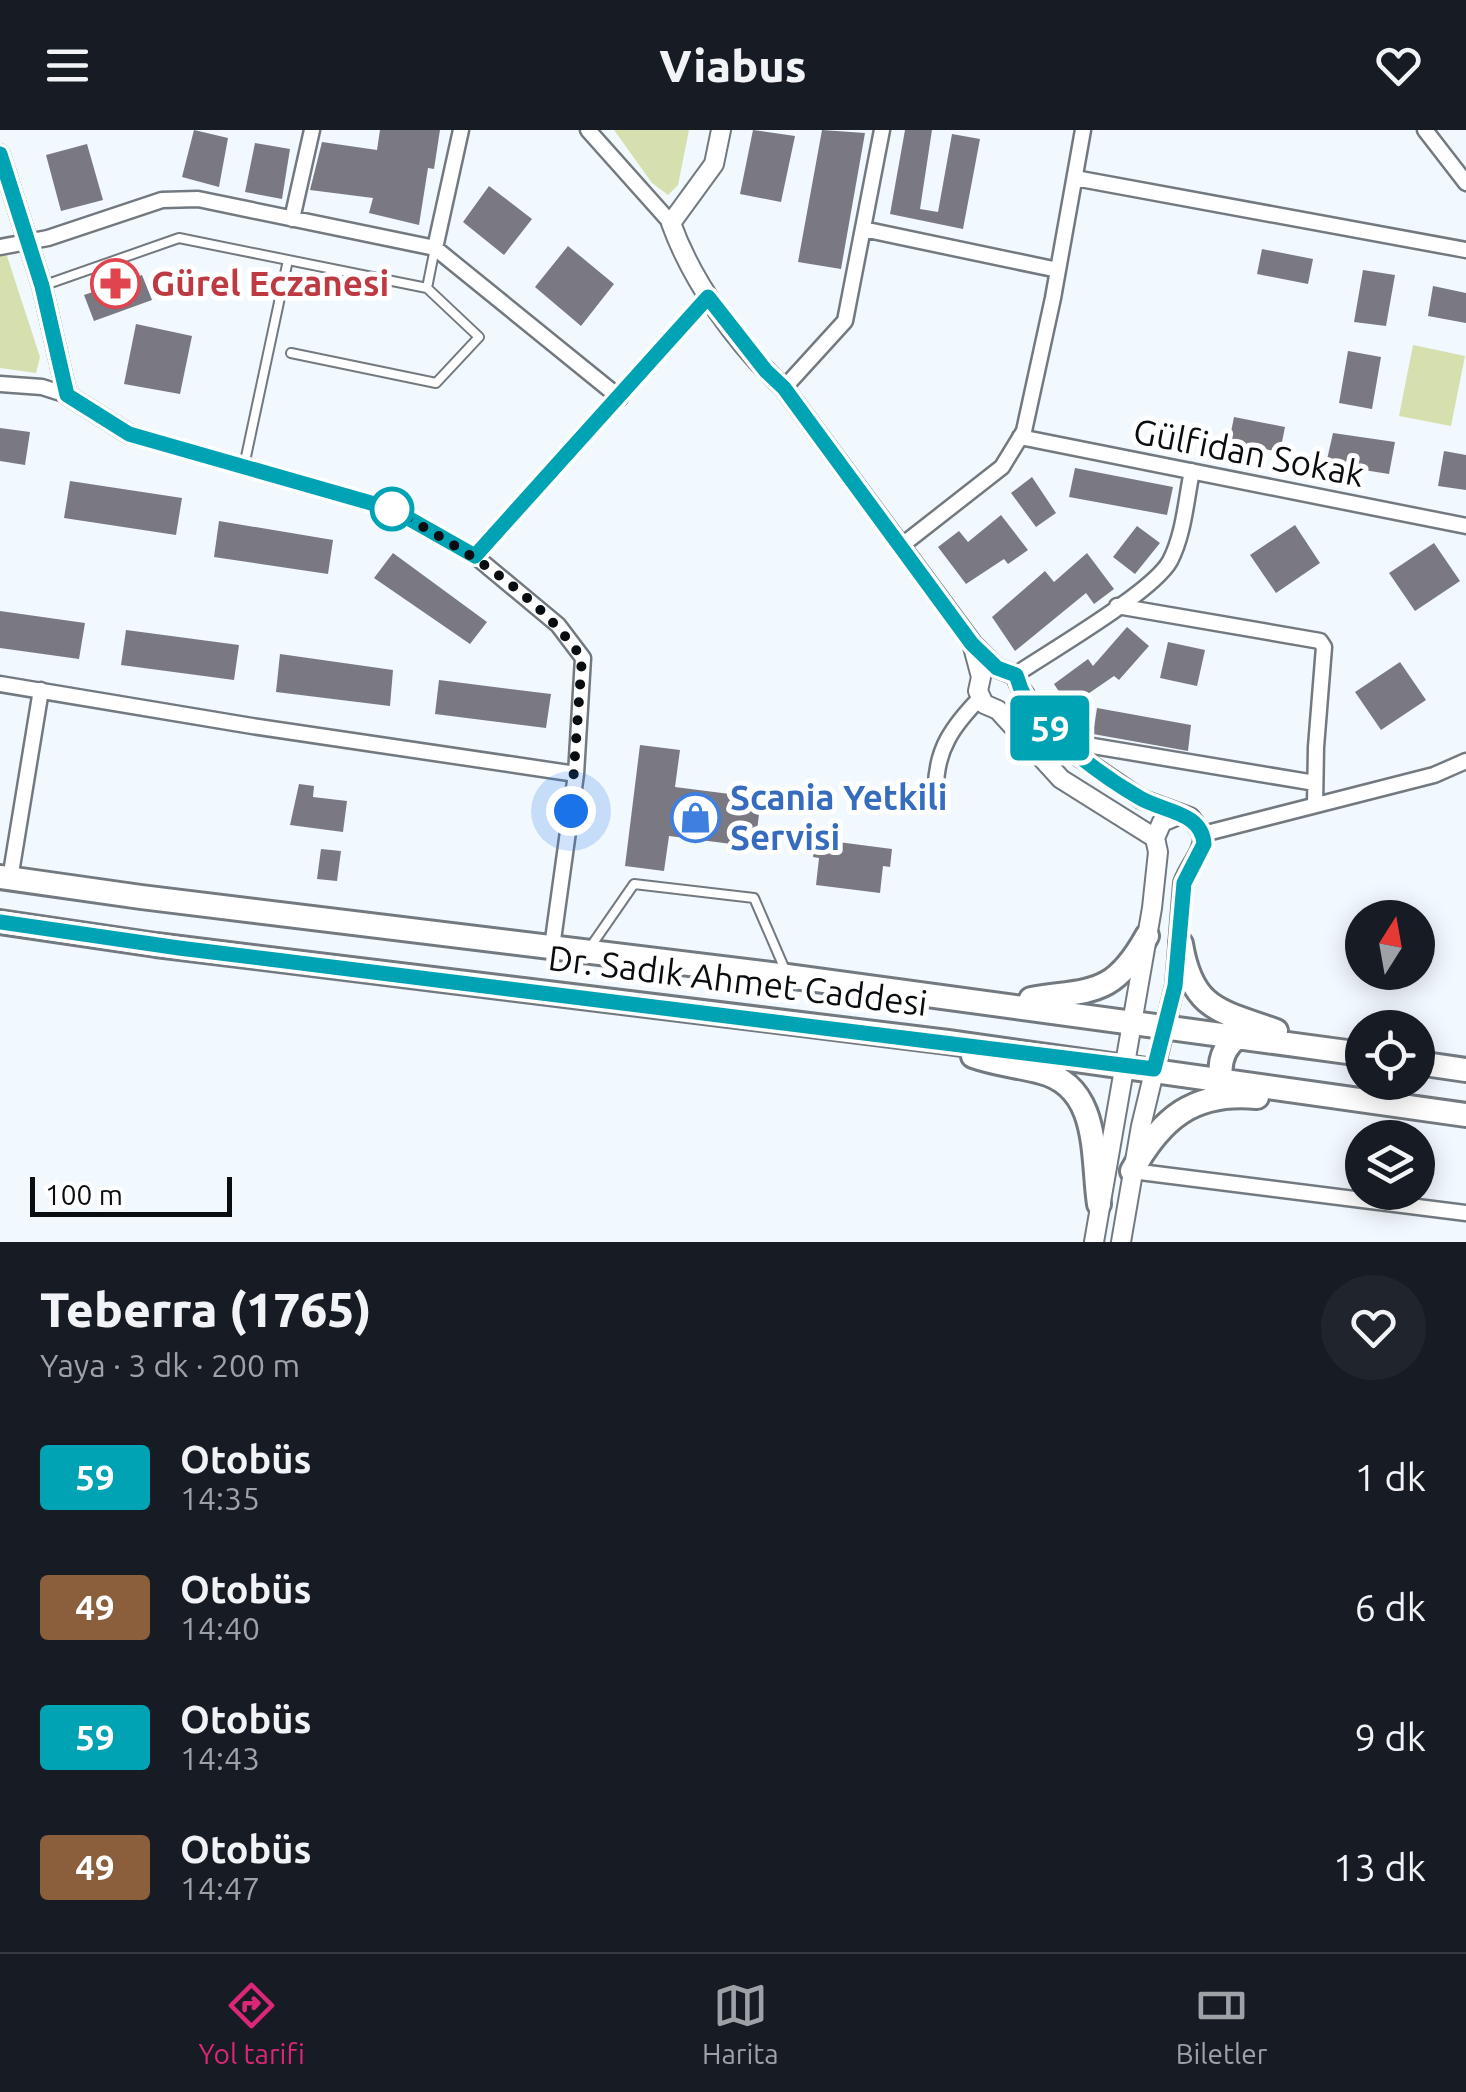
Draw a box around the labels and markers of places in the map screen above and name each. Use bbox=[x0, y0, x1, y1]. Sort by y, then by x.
pharmacy icon: Gürel Eczanesi bbox=[90, 257, 142, 309]
place label: Gürel Eczanesi bbox=[151, 263, 389, 303]
unlabelled marker bbox=[371, 488, 413, 530]
place label: Scania Yetkili Servisi bbox=[730, 777, 948, 857]
shop icon: Scania Yetkili Servisi bbox=[669, 791, 721, 843]

